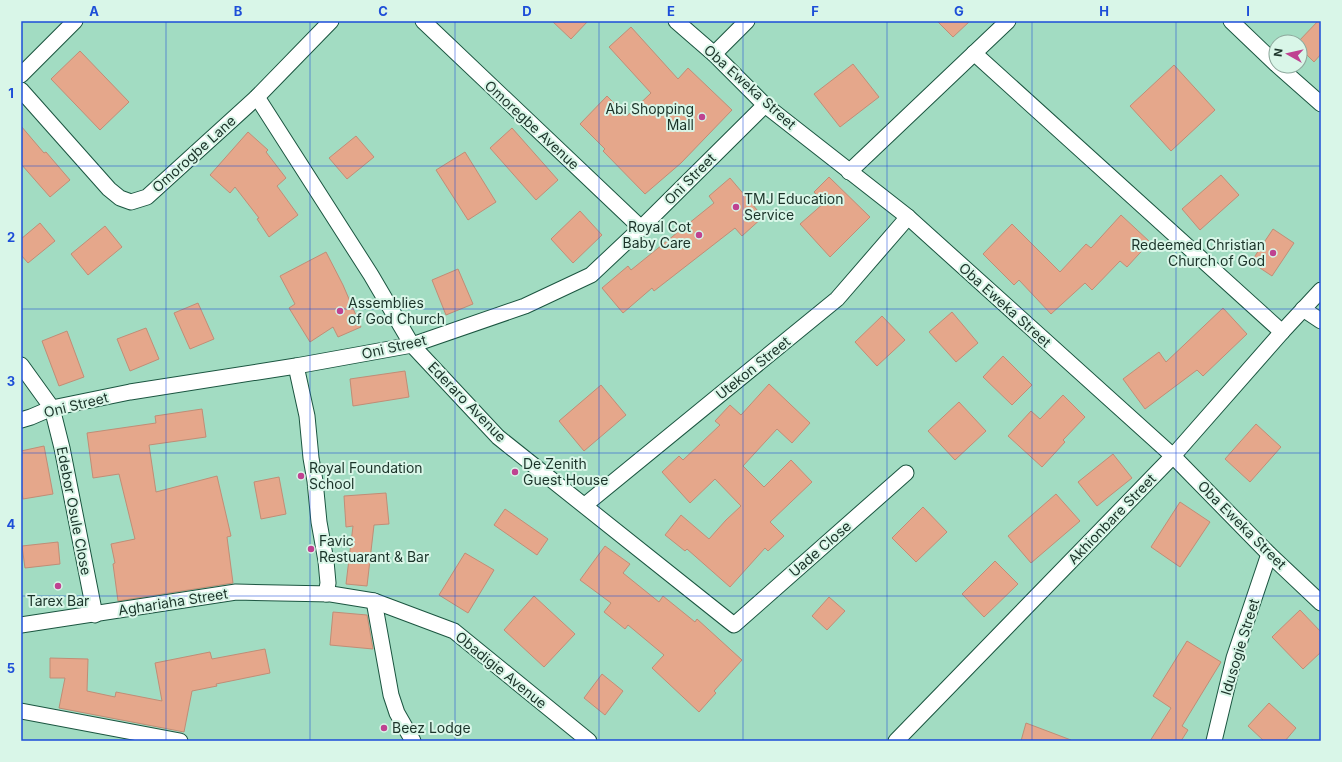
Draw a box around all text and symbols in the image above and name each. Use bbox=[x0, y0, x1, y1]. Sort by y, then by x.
text: A bbox=[89, 3, 99, 19]
text: B bbox=[234, 3, 243, 19]
text: C bbox=[378, 3, 388, 19]
text: D bbox=[522, 3, 532, 19]
text: E bbox=[667, 3, 675, 19]
text: F bbox=[811, 3, 819, 19]
text: G bbox=[954, 3, 964, 19]
text: H bbox=[1099, 3, 1109, 19]
text: I bbox=[1246, 3, 1250, 19]
north arrow bbox=[1268, 34, 1308, 74]
street label: Oba Eweka Street bbox=[701, 41, 800, 133]
text: N bbox=[1271, 47, 1286, 58]
street label: Omoregbe Avenue bbox=[482, 76, 583, 173]
text: 1 bbox=[8, 85, 14, 101]
place label: Abi Shopping Mall bbox=[605, 100, 694, 133]
street label: Omorogbe Lane bbox=[148, 112, 239, 195]
marker: Abi Shopping Mall bbox=[697, 112, 707, 122]
street label: Oni Street bbox=[660, 149, 719, 208]
place label: TMJ Education Service bbox=[744, 190, 844, 223]
marker: TMJ Education Service bbox=[731, 202, 741, 212]
place label: Royal Cot Baby Care bbox=[623, 218, 691, 251]
text: 2 bbox=[7, 229, 15, 245]
marker: Royal Cot Baby Care bbox=[694, 230, 704, 240]
place label: Redeemed Christian Church of God bbox=[1131, 236, 1265, 269]
marker: Redeemed Christian Church of God bbox=[1268, 248, 1278, 258]
street label: Oba Eweka Street bbox=[956, 259, 1055, 351]
place label: Assemblies of God Church bbox=[348, 294, 445, 327]
marker: Assemblies of God Church bbox=[335, 306, 345, 316]
street label: Oni Street bbox=[360, 331, 428, 362]
street label: Utekon Street bbox=[712, 332, 794, 403]
street label: Ederaro Avenue bbox=[425, 358, 510, 445]
text: 3 bbox=[7, 373, 15, 389]
street label: Oni Street bbox=[42, 388, 110, 421]
street label: Edebor Osule Close bbox=[54, 445, 95, 577]
place label: De Zenith Guest House bbox=[523, 455, 608, 488]
place label: Royal Foundation School bbox=[309, 459, 423, 492]
marker: De Zenith Guest House bbox=[510, 467, 520, 477]
street label: Akhionbare Street bbox=[1064, 470, 1159, 567]
marker: Royal Foundation School bbox=[296, 471, 306, 481]
street label: Oba Eweka Street bbox=[1195, 477, 1290, 573]
text: 4 bbox=[7, 516, 16, 532]
street label: Uade Close bbox=[785, 517, 854, 580]
place label: Favic Restuarant & Bar bbox=[319, 532, 429, 565]
marker: Favic Restuarant & Bar bbox=[306, 544, 316, 554]
marker: Tarex Bar bbox=[53, 581, 63, 591]
street label: Aghariaha Street bbox=[117, 584, 229, 619]
place label: Tarex Bar bbox=[27, 592, 89, 609]
street label: Idusogie Street bbox=[1217, 596, 1262, 697]
street label: Obadigie Avenue bbox=[452, 628, 550, 712]
text: 5 bbox=[7, 660, 15, 676]
place label: Beez Lodge bbox=[392, 719, 471, 736]
marker: Beez Lodge bbox=[379, 723, 389, 733]

